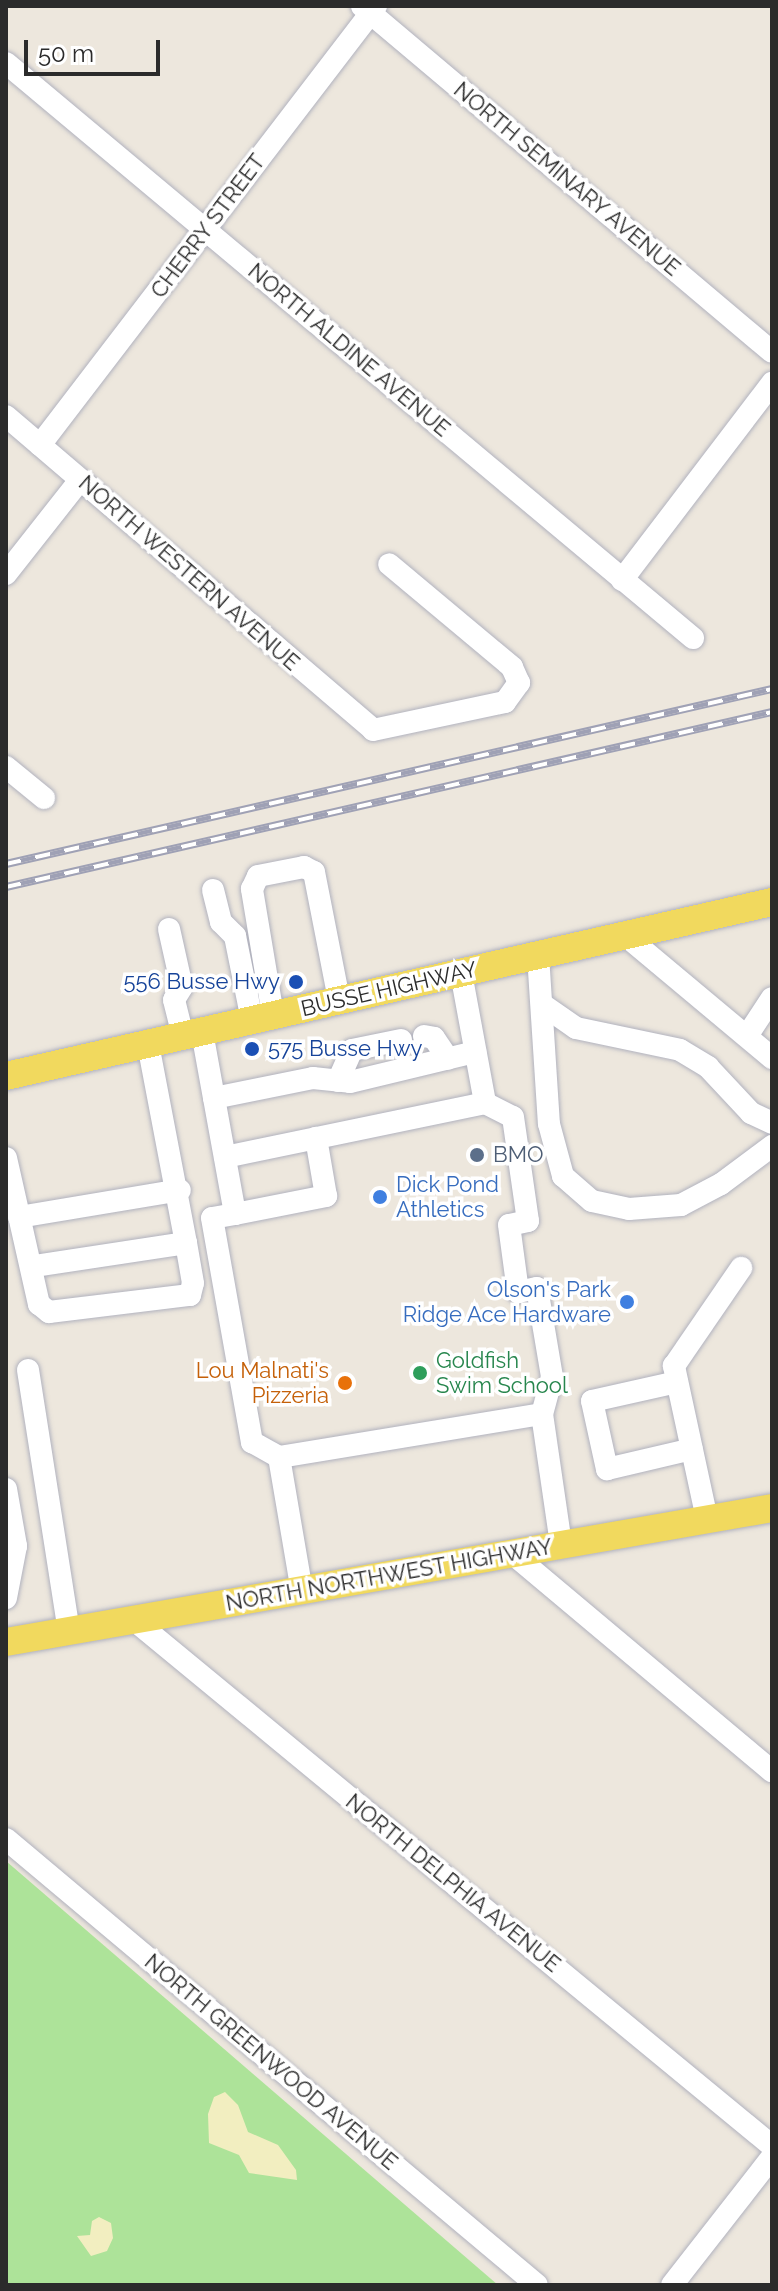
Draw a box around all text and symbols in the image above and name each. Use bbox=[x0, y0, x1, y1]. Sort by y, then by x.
scale bar bbox=[28, 24, 164, 74]
text: 50 m bbox=[38, 39, 94, 68]
street label: NORTH SEMINARY AVENUE bbox=[448, 76, 686, 282]
street label: CHERRY STREET bbox=[145, 149, 271, 303]
street label: NORTH ALDINE AVENUE bbox=[242, 257, 456, 443]
street label: NORTH WESTERN AVENUE bbox=[73, 469, 305, 677]
street label: BUSSE HIGHWAY bbox=[298, 956, 480, 1022]
place label: 556 Busse Hwy bbox=[124, 969, 280, 995]
marker: 556 Busse Hwy bbox=[287, 973, 305, 991]
place label: 575 Busse Hwy bbox=[268, 1036, 422, 1062]
marker: 575 Busse Hwy bbox=[243, 1040, 261, 1058]
place label: BMO bbox=[493, 1142, 543, 1168]
marker: BMO bbox=[468, 1146, 486, 1164]
place label: Dick Pond Athletics bbox=[396, 1171, 499, 1222]
marker: Dick Pond Athletics bbox=[371, 1188, 389, 1206]
place label: Olson's Park Ridge Ace Hardware bbox=[402, 1276, 611, 1328]
marker: Olson's Park Ridge Ace Hardware bbox=[618, 1293, 636, 1311]
place label: Goldfish Swim School bbox=[436, 1347, 568, 1398]
place label: Lou Malnati's Pizzeria bbox=[196, 1357, 329, 1408]
marker: Goldfish Swim School bbox=[411, 1364, 429, 1382]
marker: Lou Malnati's Pizzeria bbox=[336, 1374, 354, 1392]
street label: NORTH NORTHWEST HIGHWAY bbox=[223, 1533, 555, 1617]
street label: NORTH DELPHIA AVENUE bbox=[340, 1788, 566, 1978]
street label: NORTH GREENWOOD AVENUE bbox=[139, 1948, 403, 2176]

